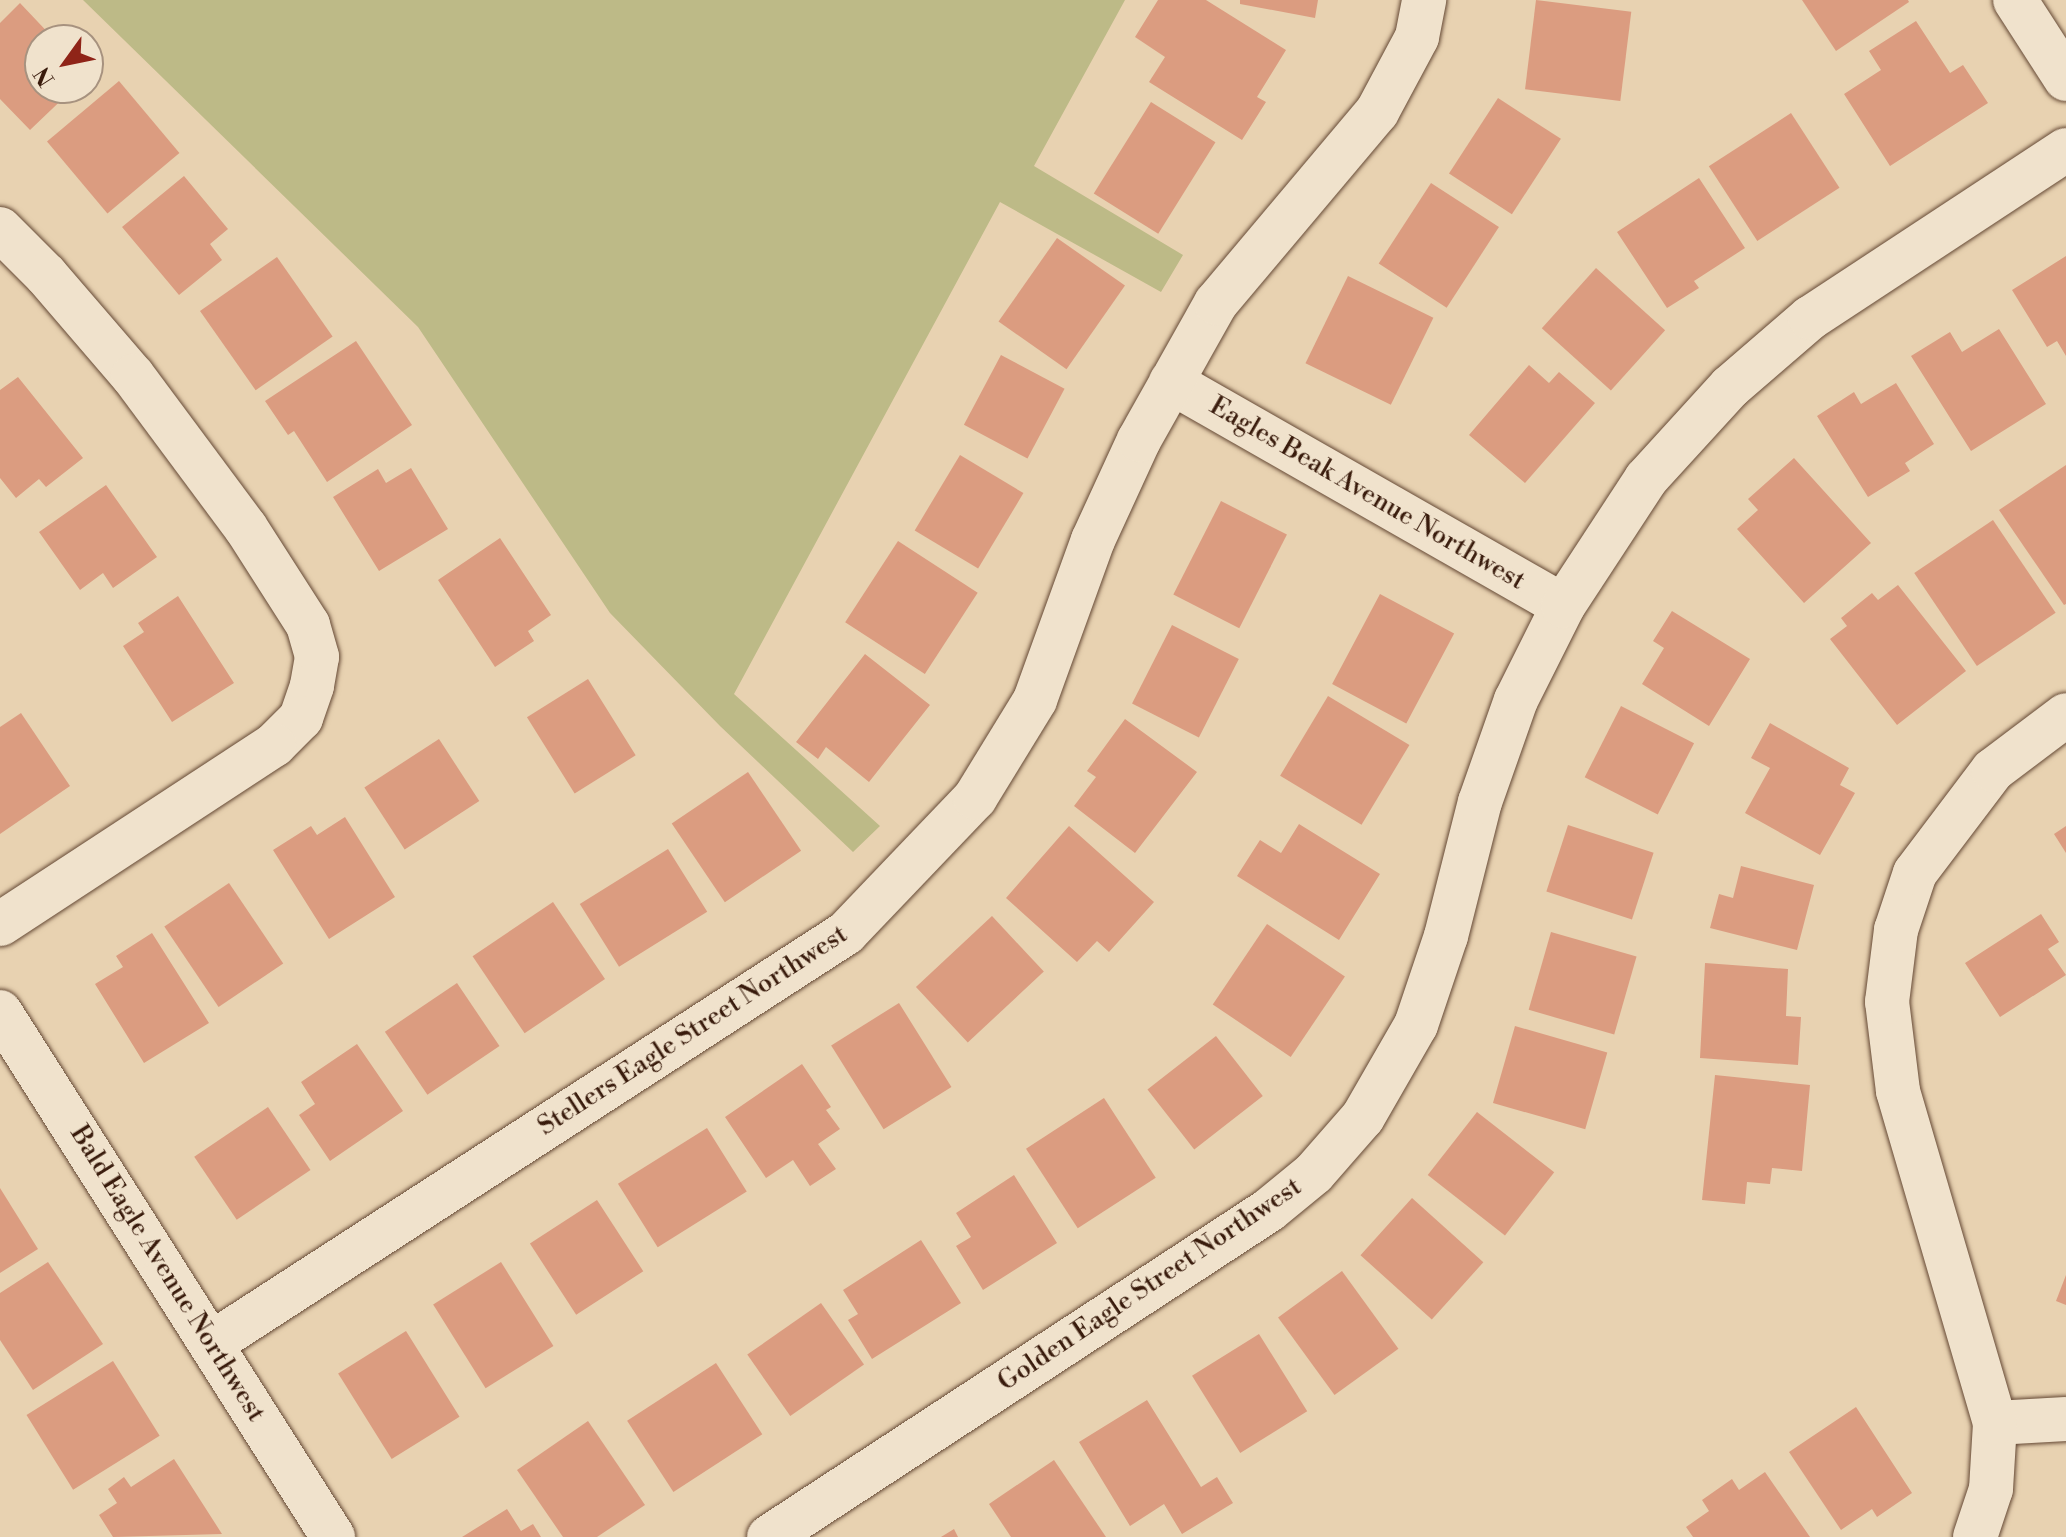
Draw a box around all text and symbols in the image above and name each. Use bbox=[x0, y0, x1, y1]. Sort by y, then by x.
north arrow bbox=[24, 24, 104, 104]
text: N bbox=[29, 62, 61, 91]
street label: Eagles Beak Avenue Northwest bbox=[1204, 391, 1530, 597]
street label: Stellers Eagle Street Northwest bbox=[533, 919, 853, 1143]
street label: Bald Eagle Avenue Northwest bbox=[63, 1120, 271, 1428]
street label: Golden Eagle Street Northwest bbox=[992, 1172, 1308, 1398]

